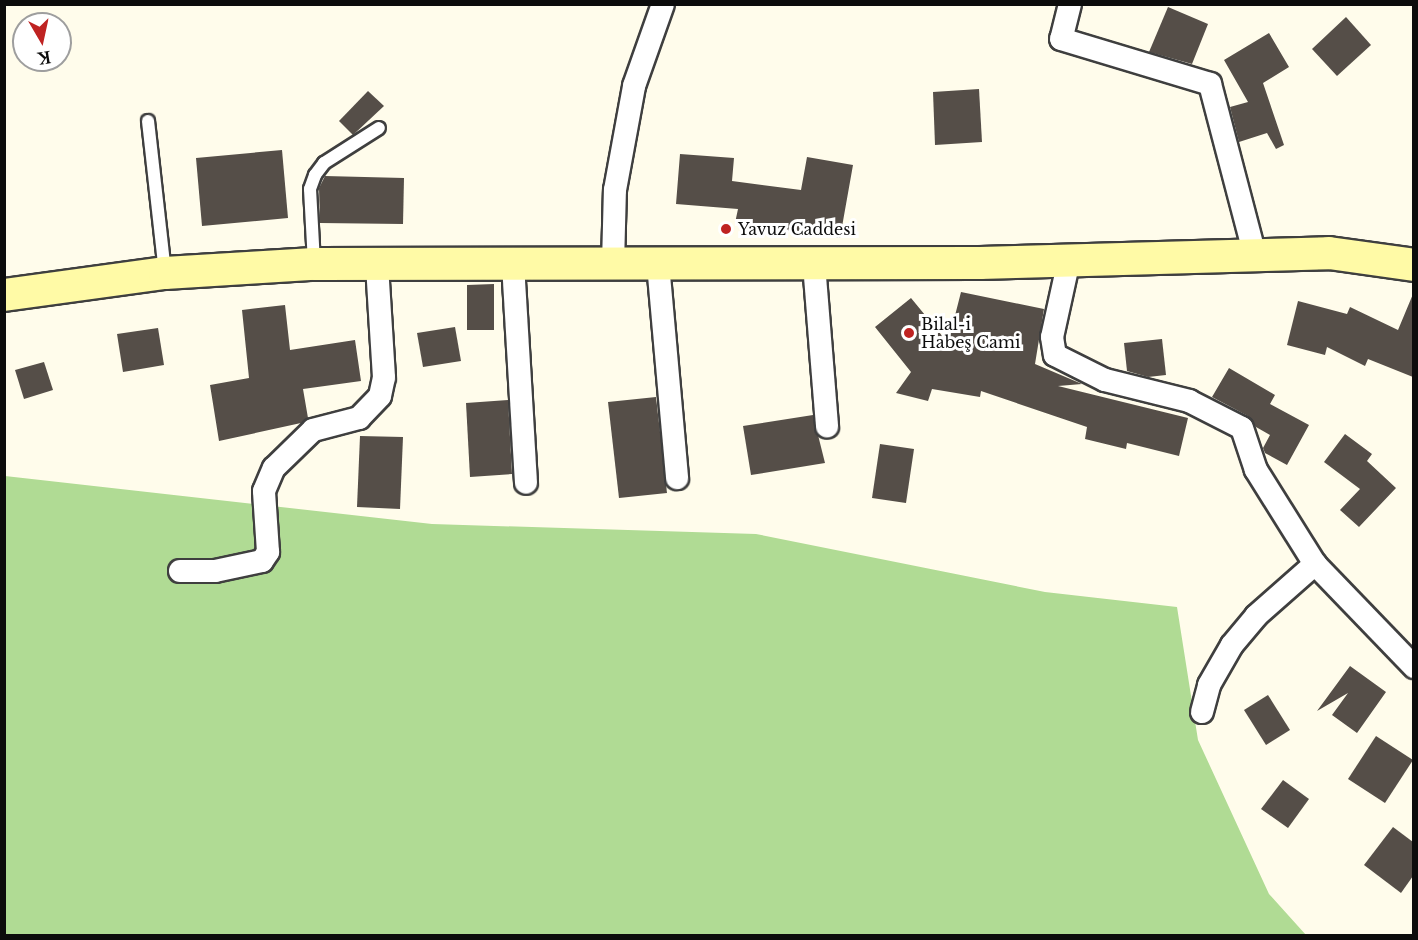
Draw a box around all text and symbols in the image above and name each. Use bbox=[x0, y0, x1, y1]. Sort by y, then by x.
north arrow bbox=[12, 12, 72, 72]
text: K bbox=[36, 47, 53, 69]
place label: Yavuz Caddesi bbox=[738, 219, 856, 239]
marker: Yavuz Caddesi bbox=[719, 222, 733, 236]
place label: Bilal-i Habeş Cami bbox=[921, 314, 1020, 352]
marker: Bilal-i Habeş Cami bbox=[902, 326, 916, 340]

